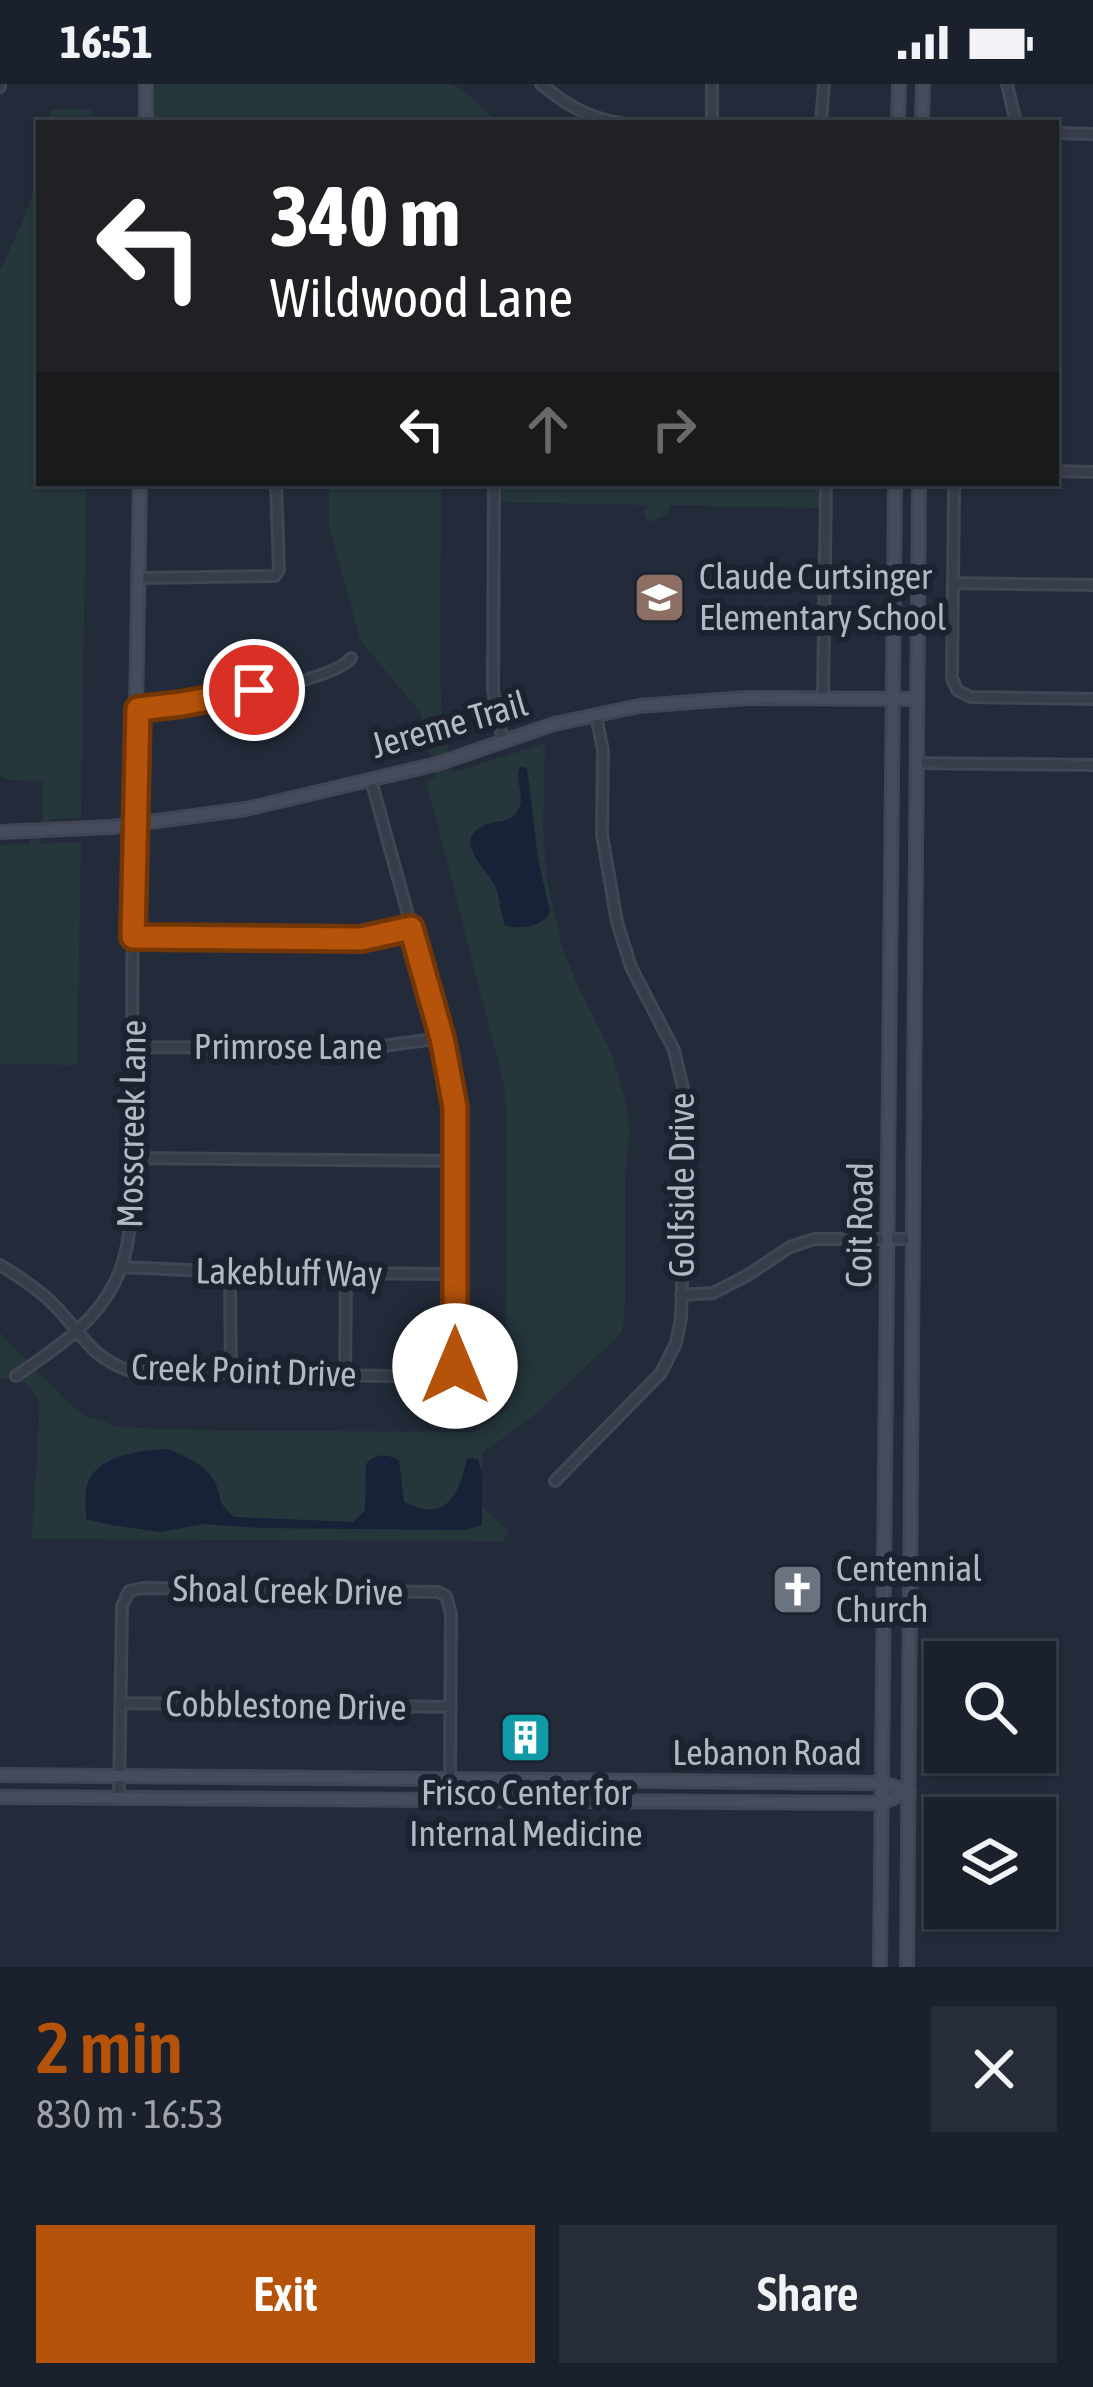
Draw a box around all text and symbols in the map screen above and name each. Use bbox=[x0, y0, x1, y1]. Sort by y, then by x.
text: 16:51 bbox=[60, 16, 153, 68]
icon: left bbox=[72, 168, 228, 324]
text: 340 m bbox=[270, 168, 460, 264]
text: Wildwood Lane bbox=[270, 267, 573, 328]
icon: left bbox=[389, 396, 455, 462]
icon: ahead bbox=[515, 396, 581, 462]
icon: right bbox=[641, 396, 707, 462]
place label: Claude Curtsinger Elementary School bbox=[699, 555, 947, 638]
school or university icon: Claude Curtsinger Elementary School bbox=[632, 569, 688, 625]
pin bbox=[203, 639, 305, 741]
icon: arrive bbox=[221, 657, 287, 723]
street label: Jereme Trail bbox=[366, 682, 532, 766]
street label: Mosscreek Lane bbox=[108, 1020, 154, 1228]
street label: Primrose Lane bbox=[194, 1025, 382, 1067]
street label: Golfside Drive bbox=[660, 1093, 702, 1277]
street label: Coit Road bbox=[837, 1162, 881, 1288]
street label: Lakebluff Way bbox=[195, 1249, 383, 1295]
position arrow bbox=[392, 1303, 518, 1429]
street label: Creek Point Drive bbox=[131, 1345, 357, 1395]
place label: Centennial Church bbox=[836, 1547, 982, 1630]
church icon: Centennial Church bbox=[769, 1561, 825, 1617]
street label: Shoal Creek Drive bbox=[172, 1567, 404, 1613]
map controls bbox=[924, 1641, 1056, 1929]
button: search bbox=[924, 1641, 1056, 1773]
street label: Cobblestone Drive bbox=[165, 1682, 407, 1728]
building icon: Frisco Center for Internal Medicine bbox=[498, 1709, 554, 1765]
street label: Lebanon Road bbox=[672, 1731, 862, 1773]
place label: Frisco Center for Internal Medicine bbox=[409, 1771, 643, 1854]
button: layers bbox=[924, 1797, 1056, 1929]
text: 2 min bbox=[36, 2006, 183, 2088]
button: close bbox=[931, 2006, 1057, 2132]
text: 830 m · 16:53 bbox=[36, 2092, 224, 2136]
button: Exit bbox=[36, 2225, 535, 2363]
button: Share bbox=[559, 2225, 1057, 2363]

